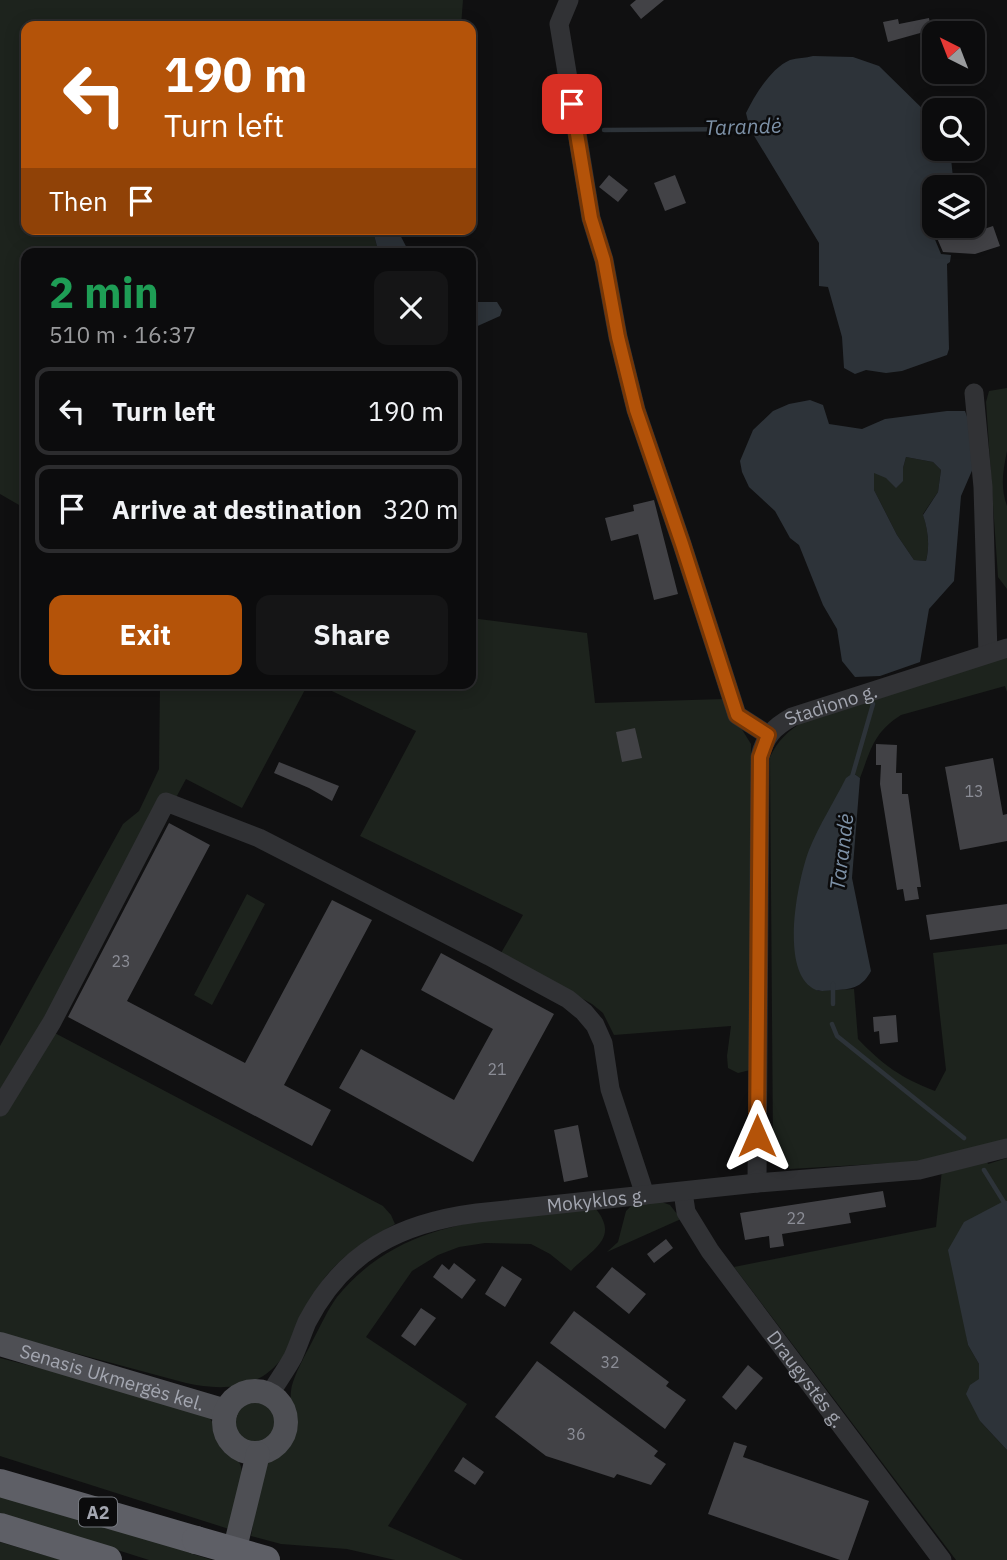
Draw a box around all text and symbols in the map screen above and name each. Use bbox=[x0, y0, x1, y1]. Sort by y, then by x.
north arrow bbox=[922, 21, 985, 84]
map controls bbox=[922, 21, 985, 238]
text: 190 m bbox=[164, 42, 308, 105]
icon: left bbox=[49, 49, 140, 140]
pin bbox=[542, 74, 602, 134]
icon: arrive bbox=[553, 85, 591, 123]
button: search bbox=[922, 98, 985, 161]
text: Turn left bbox=[164, 104, 284, 146]
water label: Tarandė bbox=[704, 111, 782, 141]
button: layers bbox=[922, 175, 985, 238]
icon: arrive bbox=[122, 182, 160, 220]
text: Then bbox=[49, 184, 108, 218]
text: 2 min bbox=[49, 265, 159, 320]
button: close bbox=[374, 271, 448, 345]
text: 510 m · 16:37 bbox=[49, 319, 196, 349]
icon: left bbox=[53, 392, 91, 430]
text: Turn left bbox=[112, 394, 215, 428]
text: 190 m bbox=[368, 394, 444, 428]
icon: arrive bbox=[53, 490, 91, 528]
text: Arrive at destination bbox=[112, 492, 362, 526]
text: 320 m bbox=[383, 492, 459, 526]
button: Exit bbox=[49, 595, 242, 675]
button: Share bbox=[256, 595, 448, 675]
street label: Stadiono g. bbox=[780, 678, 880, 731]
house number: 13 bbox=[964, 781, 984, 801]
water label: Tarandė bbox=[822, 812, 860, 892]
house number: 23 bbox=[111, 951, 131, 971]
house number: 21 bbox=[487, 1059, 507, 1079]
position arrow bbox=[720, 1099, 794, 1173]
street label: Mokyklos g. bbox=[545, 1183, 648, 1217]
house number: 22 bbox=[786, 1208, 806, 1228]
street label: Draugystės g. bbox=[762, 1326, 850, 1432]
street label: Senasis Ukmergės kel. bbox=[17, 1339, 207, 1416]
house number: 32 bbox=[600, 1352, 620, 1372]
house number: 36 bbox=[566, 1424, 586, 1444]
road number: A2 bbox=[79, 1498, 117, 1526]

